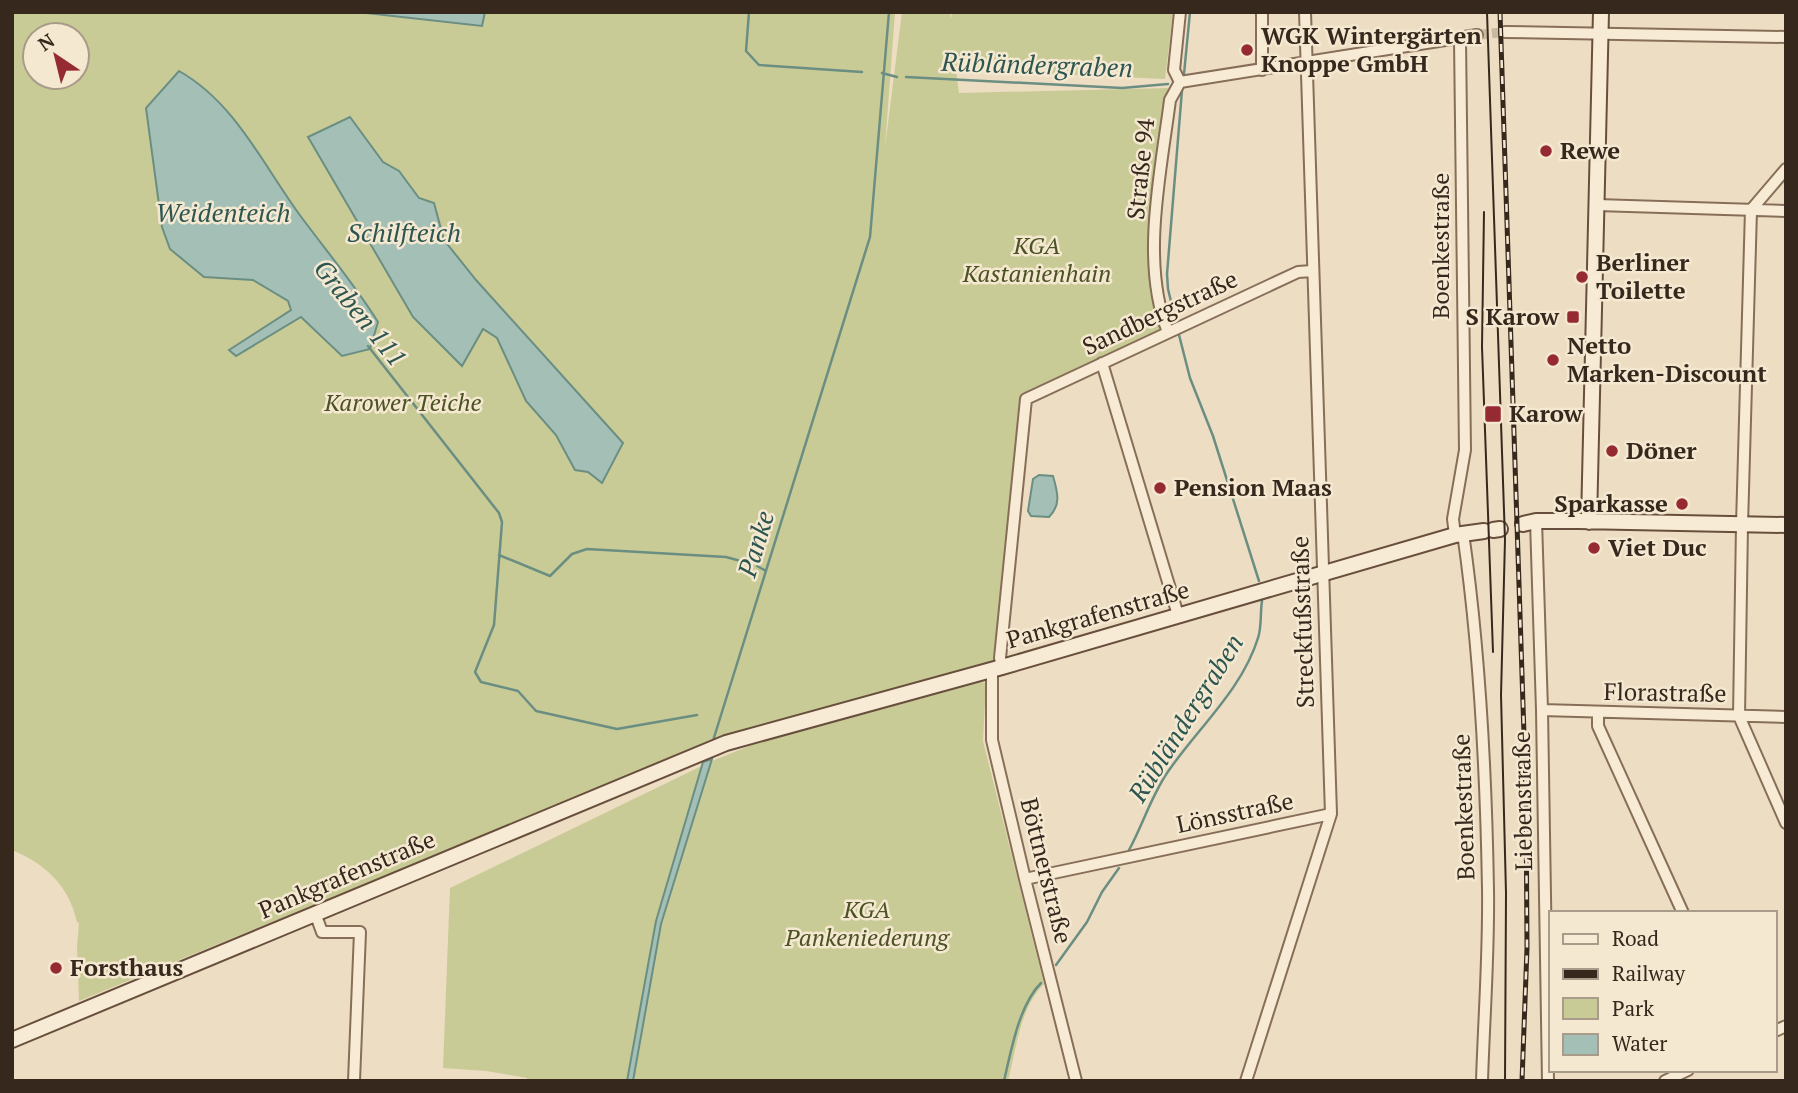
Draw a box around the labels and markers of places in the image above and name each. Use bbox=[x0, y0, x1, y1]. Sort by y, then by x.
place label: WGK Wintergärten Knoppe GmbH bbox=[1261, 19, 1482, 79]
marker: WGK Wintergärten Knoppe GmbH bbox=[1239, 42, 1255, 58]
place label: Rewe bbox=[1560, 134, 1620, 166]
marker: Rewe bbox=[1538, 143, 1554, 159]
place label: Berliner Toilette bbox=[1596, 246, 1690, 306]
marker: Berliner Toilette bbox=[1574, 269, 1590, 285]
place label: S Karow bbox=[1466, 300, 1560, 332]
marker: S Karow bbox=[1565, 309, 1581, 325]
place label: Netto Marken-Discount bbox=[1567, 329, 1767, 389]
marker: Netto Marken-Discount bbox=[1545, 352, 1561, 368]
place label: Karow bbox=[1509, 397, 1584, 429]
marker: Karow bbox=[1483, 404, 1503, 424]
place label: Döner bbox=[1626, 434, 1697, 466]
marker: Döner bbox=[1604, 443, 1620, 459]
place label: Pension Maas bbox=[1174, 471, 1332, 503]
marker: Pension Maas bbox=[1152, 480, 1168, 496]
place label: Sparkasse bbox=[1554, 487, 1668, 519]
marker: Sparkasse bbox=[1674, 496, 1690, 512]
place label: Viet Duc bbox=[1608, 531, 1707, 563]
marker: Viet Duc bbox=[1586, 540, 1602, 556]
place label: Forsthaus bbox=[70, 951, 183, 983]
marker: Forsthaus bbox=[48, 960, 64, 976]

